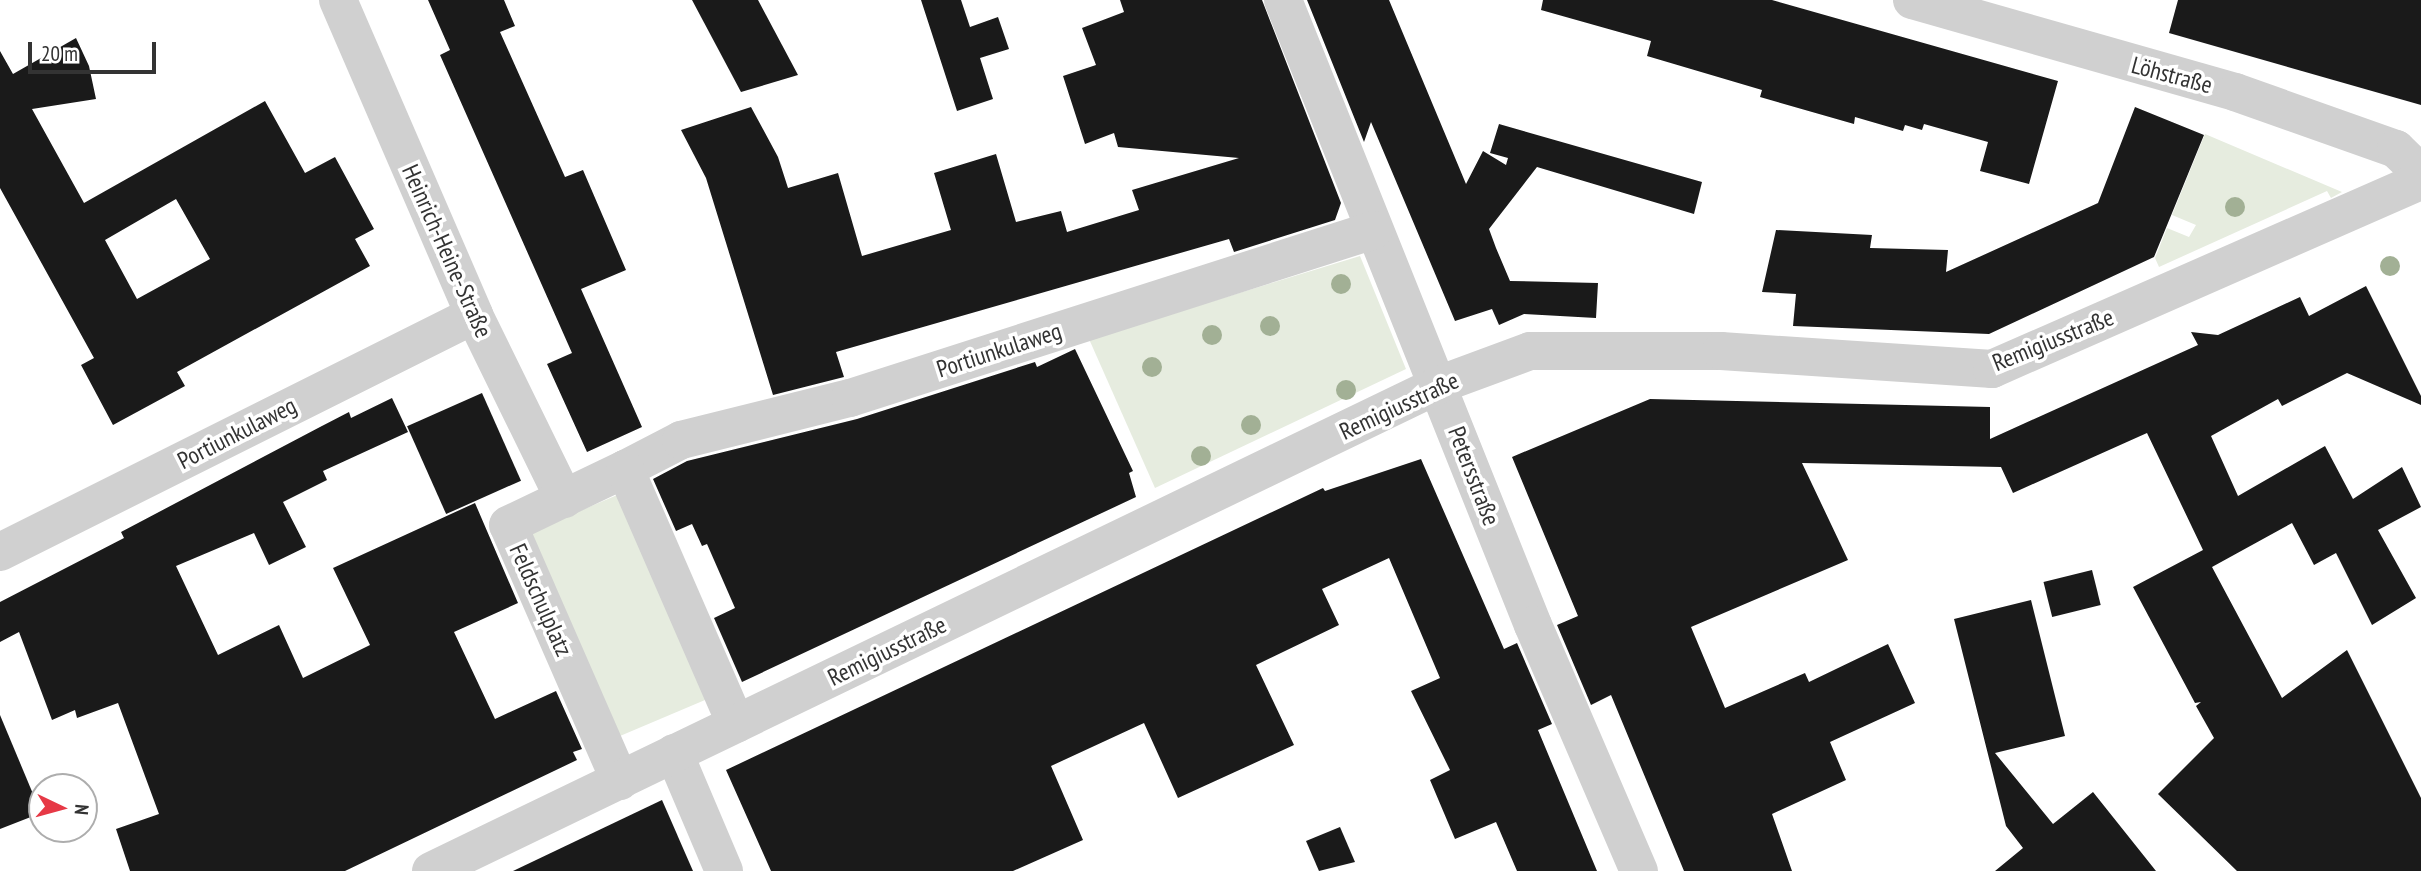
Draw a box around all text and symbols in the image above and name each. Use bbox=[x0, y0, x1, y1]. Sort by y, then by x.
scale bar bbox=[32, 28, 159, 72]
text: 20 m bbox=[41, 40, 78, 67]
street label: Löhstraße bbox=[2129, 50, 2215, 100]
street label: Heinrich-Heine-Straße bbox=[396, 160, 498, 342]
street label: Remigiusstraße bbox=[1988, 303, 2118, 377]
street label: Portiunkulaweg bbox=[933, 316, 1065, 384]
street label: Remigiusstraße bbox=[1335, 366, 1463, 446]
street label: Portiunkulaweg bbox=[173, 391, 301, 475]
street label: Petersstraße bbox=[1442, 422, 1506, 530]
street label: Feldschulplatz bbox=[503, 539, 579, 661]
street label: Remigiusstraße bbox=[823, 610, 951, 692]
north arrow bbox=[28, 773, 98, 843]
text: N bbox=[70, 803, 94, 816]

